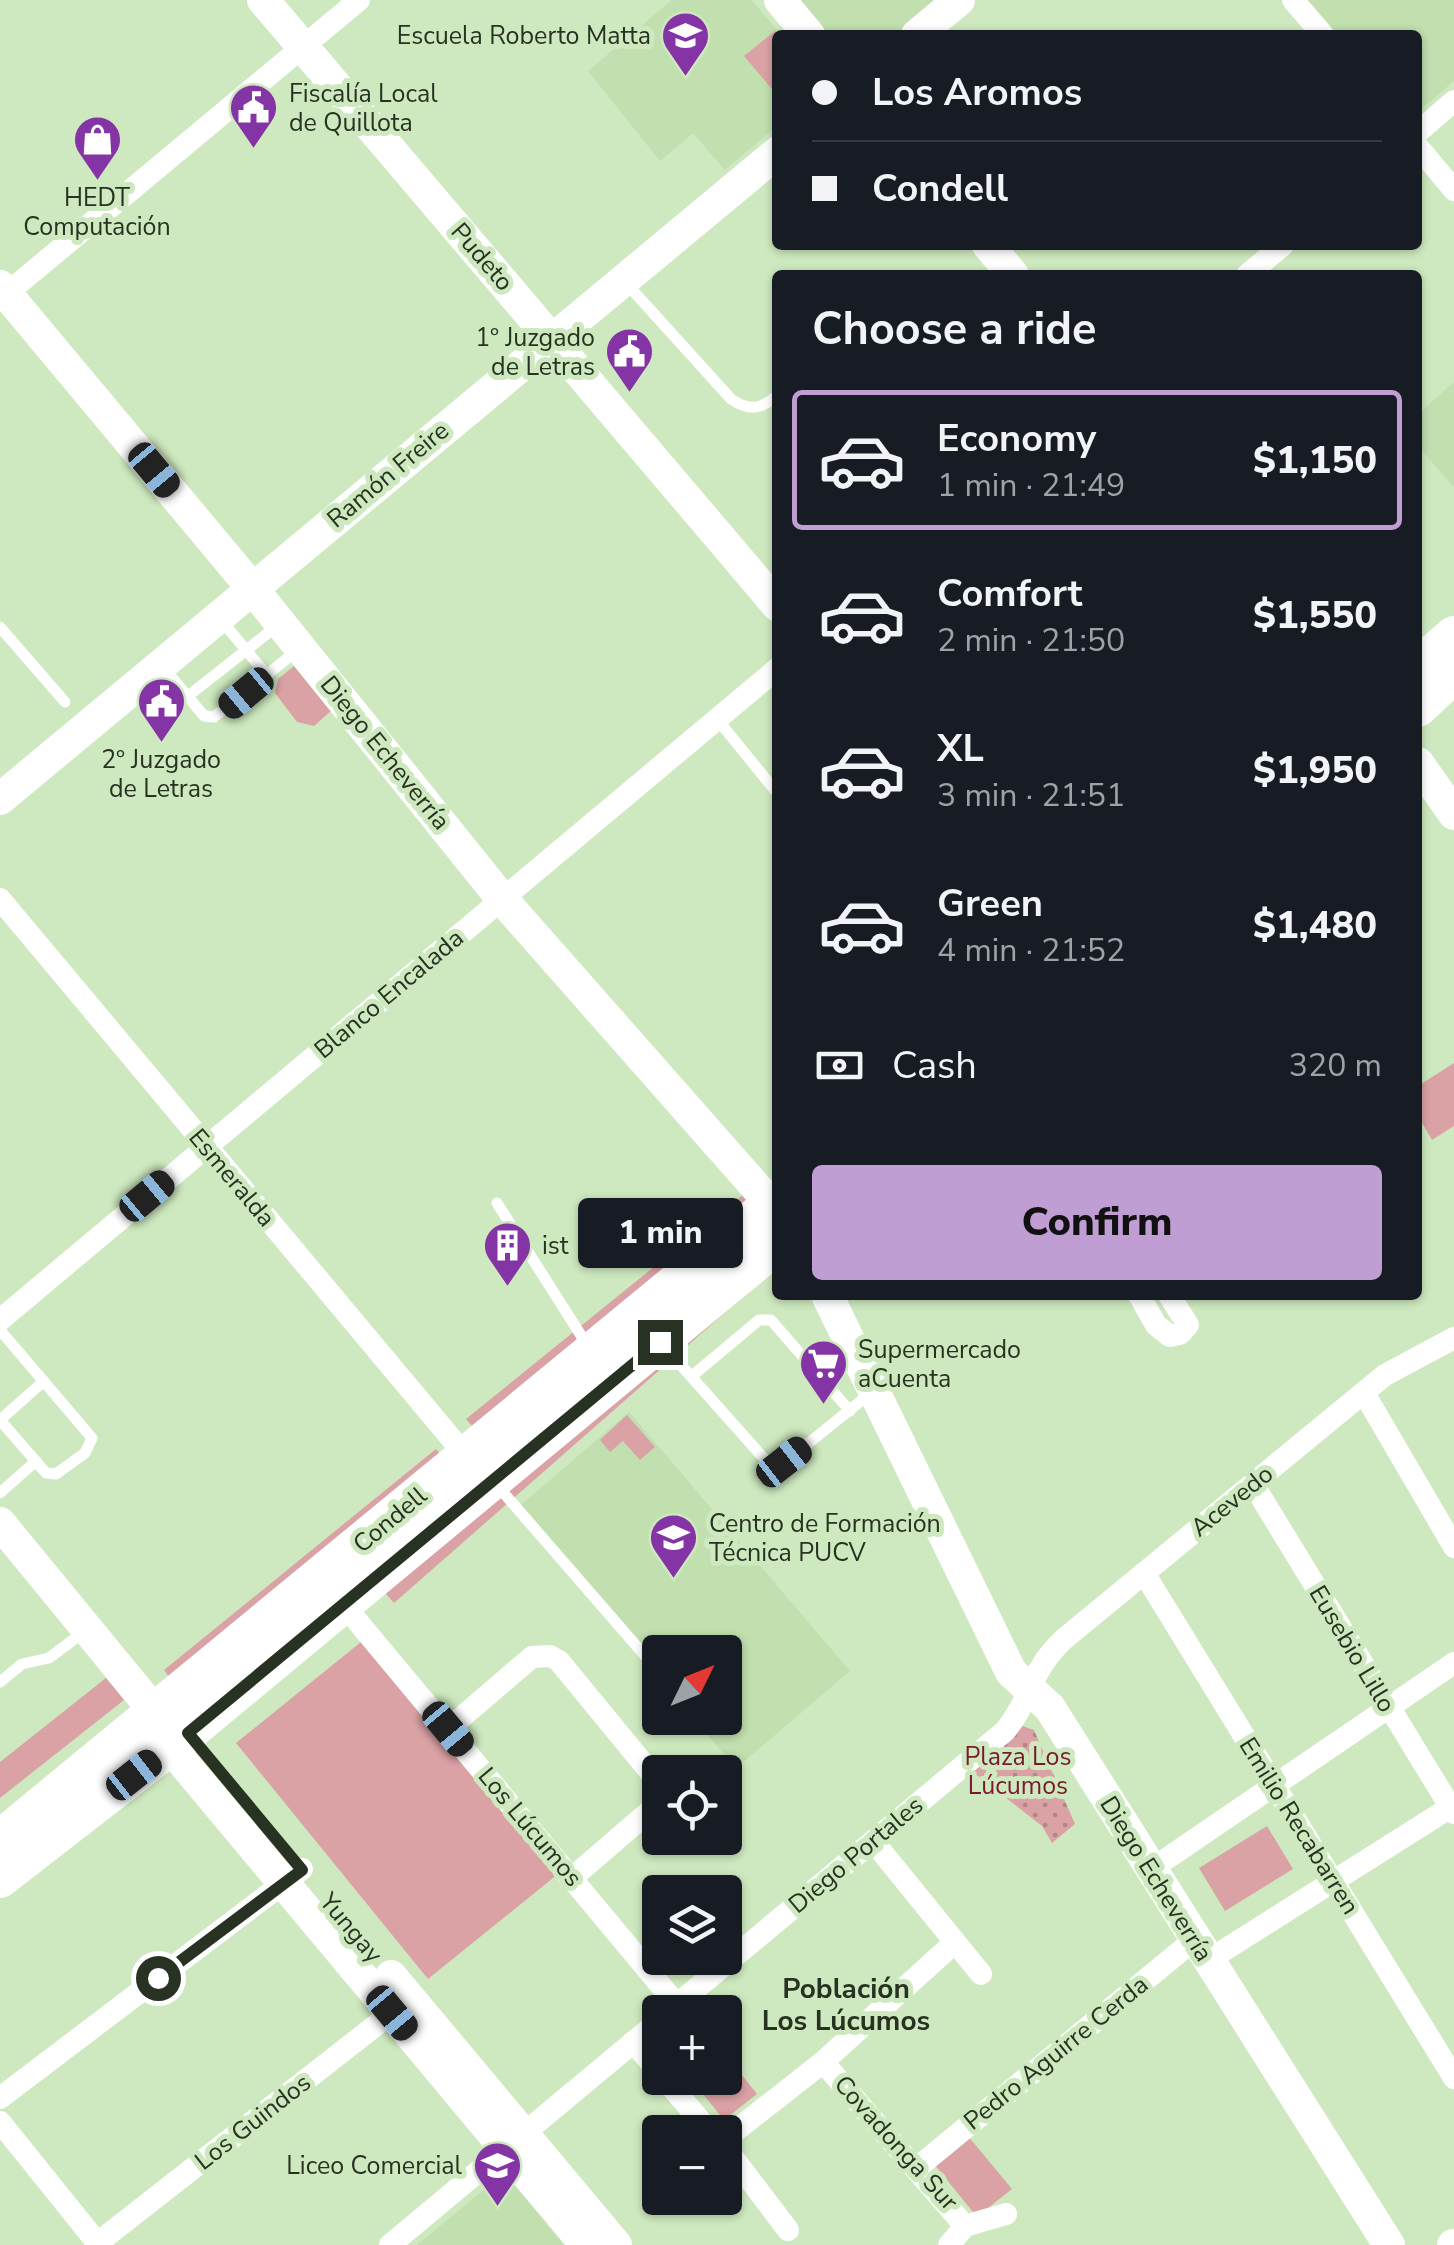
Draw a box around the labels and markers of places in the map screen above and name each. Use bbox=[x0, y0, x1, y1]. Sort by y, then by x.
school or university icon: Escuela Roberto Matta bbox=[660, 10, 712, 78]
place label: Escuela Roberto Matta bbox=[397, 19, 651, 53]
place label: Fiscalía Local de Quillota bbox=[289, 77, 438, 140]
public building icon: Fiscalía Local de Quillota bbox=[228, 82, 280, 150]
shop icon: HEDT Computación bbox=[71, 114, 123, 182]
place label: HEDT Computación bbox=[23, 181, 171, 244]
place label: 1º Juzgado de Letras bbox=[475, 321, 595, 384]
public building icon: 1º Juzgado de Letras bbox=[604, 326, 656, 394]
public building icon: 2º Juzgado de Letras bbox=[135, 676, 187, 744]
place label: 2º Juzgado de Letras bbox=[101, 743, 221, 806]
building icon: ist bbox=[481, 1220, 533, 1288]
place label: ist bbox=[542, 1229, 569, 1263]
place label: Supermercado aCuenta bbox=[858, 1333, 1021, 1396]
supermarket icon: Supermercado aCuenta bbox=[797, 1338, 849, 1406]
place label: Centro de Formación Técnica PUCV bbox=[709, 1507, 941, 1570]
school or university icon: Centro de Formación Técnica PUCV bbox=[648, 1512, 700, 1580]
school or university icon: Liceo Comercial bbox=[471, 2140, 523, 2208]
place label: Liceo Comercial bbox=[286, 2149, 463, 2183]

